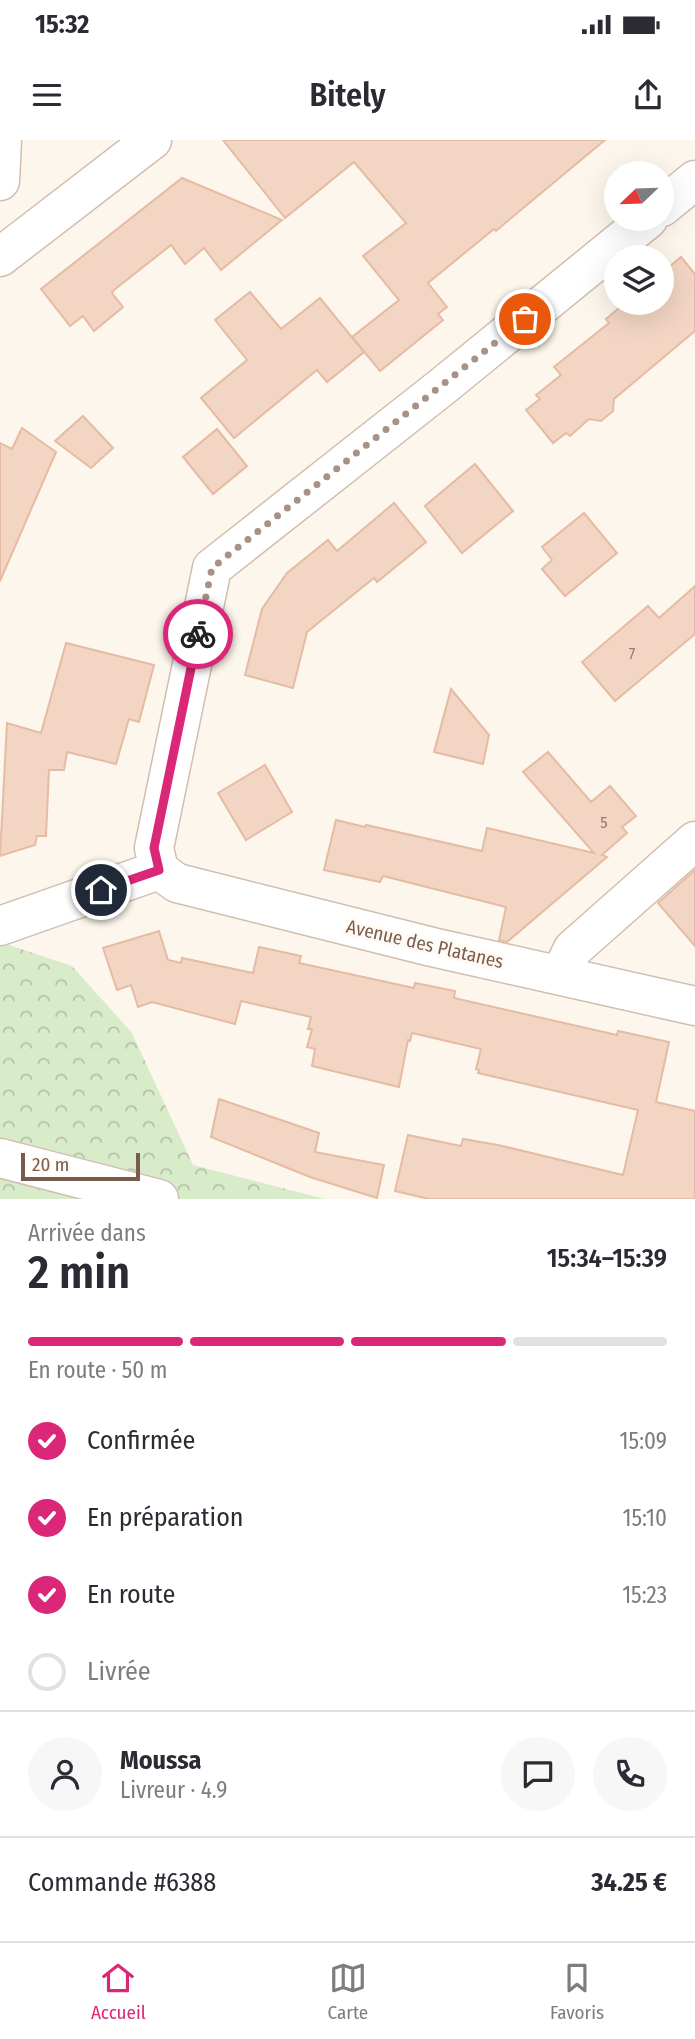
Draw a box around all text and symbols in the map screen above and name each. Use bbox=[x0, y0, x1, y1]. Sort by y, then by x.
text: 15:32 bbox=[35, 9, 89, 40]
icon: menu bbox=[28, 76, 66, 114]
text: Bitely bbox=[309, 76, 386, 114]
icon: share bbox=[629, 76, 667, 114]
north arrow bbox=[604, 161, 674, 231]
map controls bbox=[604, 161, 674, 315]
button: layers bbox=[604, 245, 674, 315]
pin bbox=[495, 289, 555, 349]
icon: bag bbox=[506, 300, 544, 338]
courier bbox=[163, 599, 233, 669]
icon: bike bbox=[179, 615, 217, 653]
house number: 7 bbox=[629, 644, 636, 663]
house number: 5 bbox=[600, 813, 608, 832]
pin bbox=[71, 860, 131, 920]
icon: home bbox=[82, 871, 120, 909]
street label: Avenue des Platanes bbox=[344, 915, 506, 973]
scale bar bbox=[21, 1150, 140, 1182]
text: 20 m bbox=[32, 1153, 69, 1176]
text: Arrivée dans bbox=[28, 1219, 146, 1247]
text: 15:34–15:39 bbox=[547, 1243, 667, 1274]
text: 2 min bbox=[28, 1245, 130, 1300]
text: En route · 50 m bbox=[28, 1356, 167, 1384]
icon: check bbox=[28, 1422, 66, 1460]
text: Confirmée bbox=[87, 1425, 195, 1456]
text: 15:09 bbox=[620, 1427, 667, 1455]
icon: check bbox=[28, 1499, 66, 1537]
text: En préparation bbox=[87, 1502, 244, 1533]
text: 15:10 bbox=[623, 1504, 667, 1532]
icon: check bbox=[28, 1576, 66, 1614]
text: En route bbox=[87, 1579, 175, 1610]
text: 15:23 bbox=[622, 1581, 667, 1609]
text: Livrée bbox=[87, 1656, 151, 1687]
button: person bbox=[28, 1737, 102, 1811]
button: chat bbox=[501, 1737, 575, 1811]
button: phone bbox=[593, 1737, 667, 1811]
text: Moussa bbox=[120, 1745, 201, 1776]
text: Livreur · 4.9 bbox=[120, 1776, 227, 1804]
text: Commande #6388 bbox=[28, 1867, 216, 1898]
text: 34.25 € bbox=[591, 1867, 667, 1898]
tab: Accueil bbox=[91, 1959, 146, 2024]
tab: Carte bbox=[328, 1959, 368, 2024]
tab: Favoris bbox=[550, 1959, 604, 2024]

